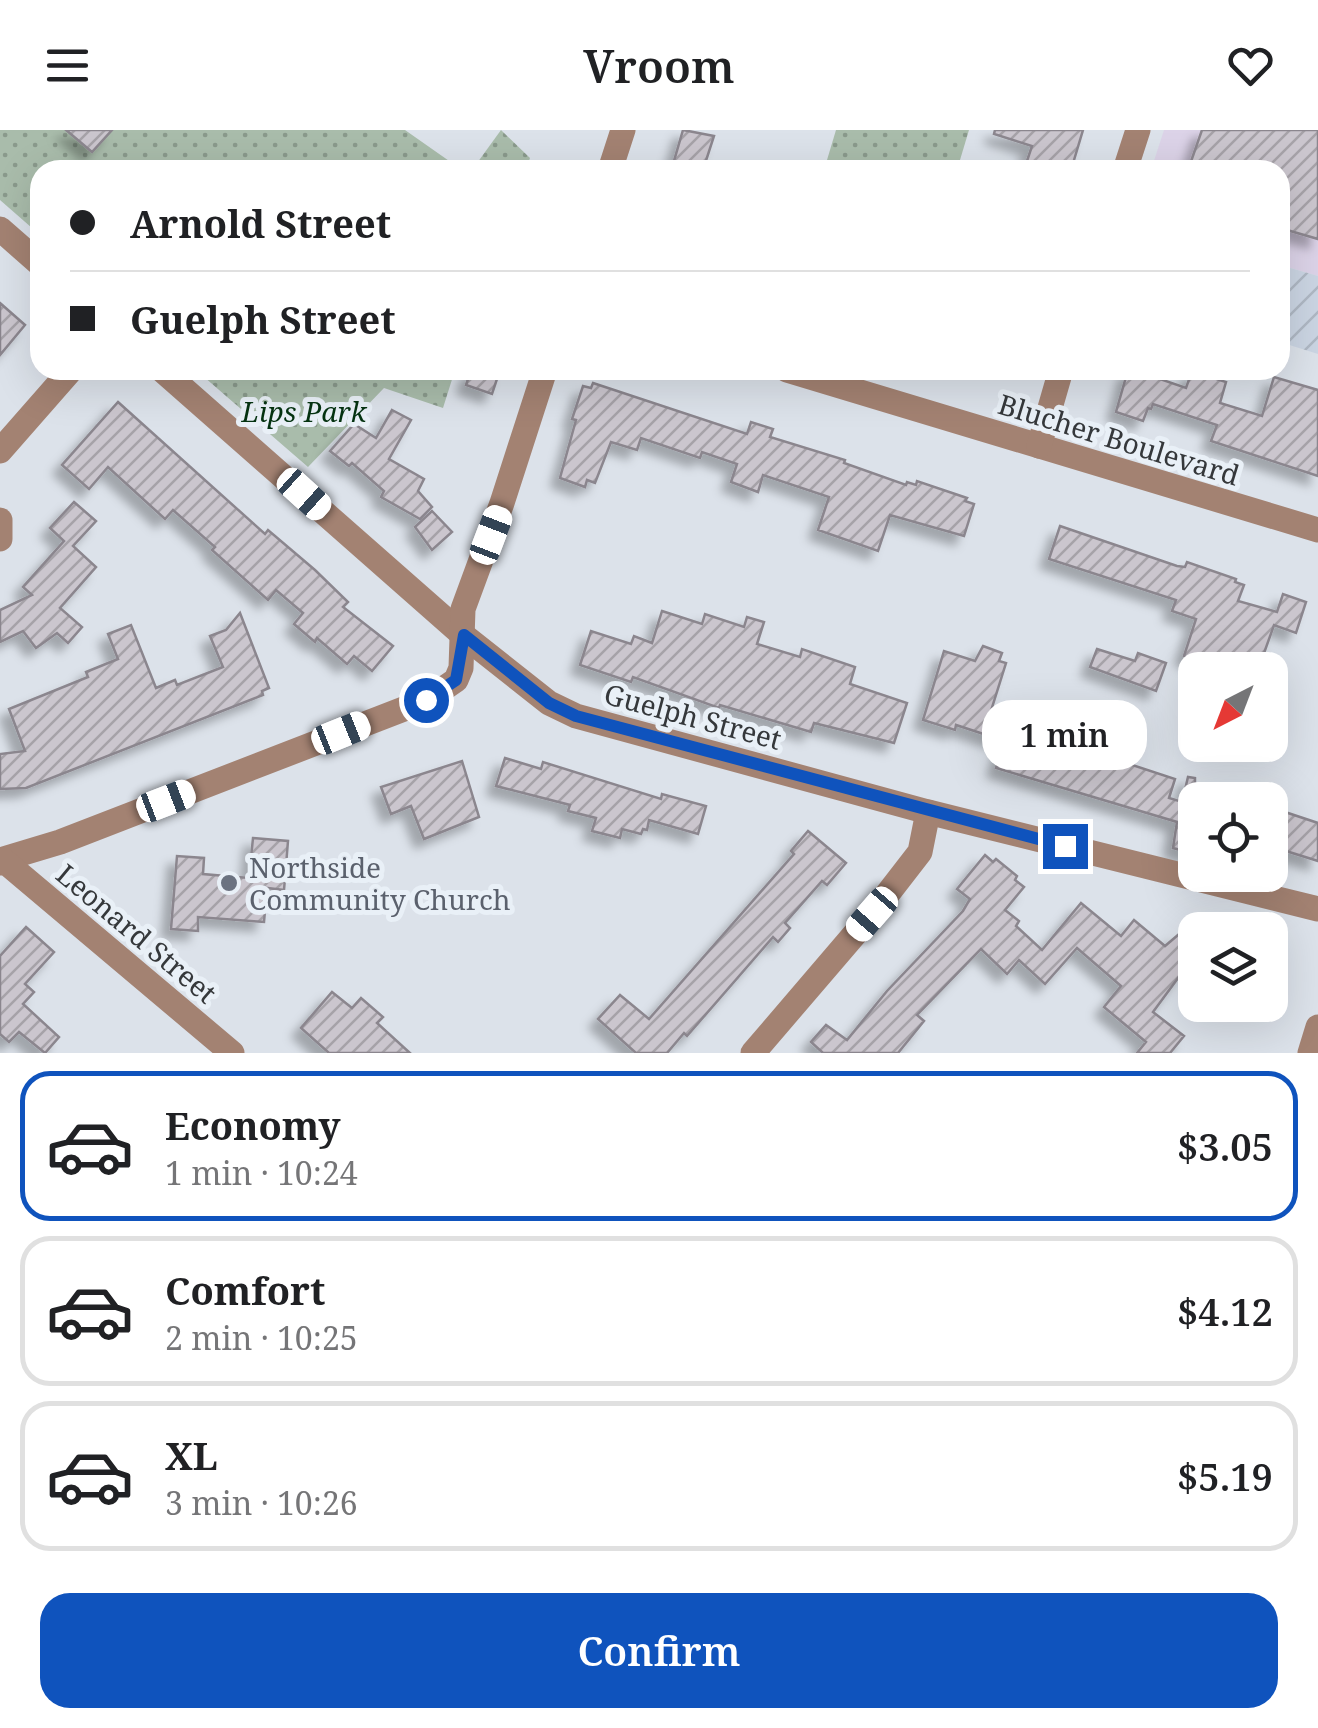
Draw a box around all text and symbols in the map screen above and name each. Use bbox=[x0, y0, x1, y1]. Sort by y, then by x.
text: Vroom bbox=[583, 35, 735, 96]
icon: menu bbox=[40, 38, 95, 93]
icon: heart bbox=[1223, 38, 1278, 93]
text: Arnold Street bbox=[130, 197, 391, 249]
text: Guelph Street bbox=[130, 293, 396, 345]
street label: Blucher Boulevard bbox=[994, 384, 1244, 494]
park label: Lips Park bbox=[241, 392, 368, 430]
car bbox=[272, 463, 336, 525]
car bbox=[466, 502, 516, 568]
north arrow bbox=[1178, 652, 1288, 762]
map controls bbox=[1178, 652, 1288, 1022]
street label: Guelph Street bbox=[600, 674, 786, 758]
route start bbox=[404, 678, 449, 723]
callout: 1 min bbox=[982, 701, 1148, 771]
car bbox=[308, 708, 374, 758]
text: 1 min bbox=[1020, 713, 1109, 756]
car bbox=[133, 776, 199, 826]
button: locate bbox=[1178, 782, 1288, 892]
route end bbox=[1043, 824, 1088, 869]
place label: Northside Community Church bbox=[249, 848, 511, 918]
street label: Leonard Street bbox=[49, 855, 225, 1011]
marker: Northside Community Church bbox=[218, 872, 240, 894]
car bbox=[841, 882, 903, 946]
button: layers bbox=[1178, 912, 1288, 1022]
text: Economy bbox=[165, 1099, 341, 1151]
icon: car bbox=[45, 1101, 135, 1191]
text: $3.05 bbox=[1177, 1120, 1273, 1172]
text: 1 min · 10:24 bbox=[165, 1151, 358, 1194]
text: Comfort bbox=[165, 1264, 325, 1316]
icon: car bbox=[45, 1266, 135, 1356]
text: $4.12 bbox=[1177, 1285, 1273, 1337]
text: 2 min · 10:25 bbox=[165, 1316, 358, 1359]
text: XL bbox=[165, 1429, 218, 1481]
icon: car bbox=[45, 1431, 135, 1521]
text: $5.19 bbox=[1177, 1450, 1273, 1502]
text: 3 min · 10:26 bbox=[165, 1481, 358, 1524]
button: Confirm bbox=[40, 1593, 1278, 1708]

